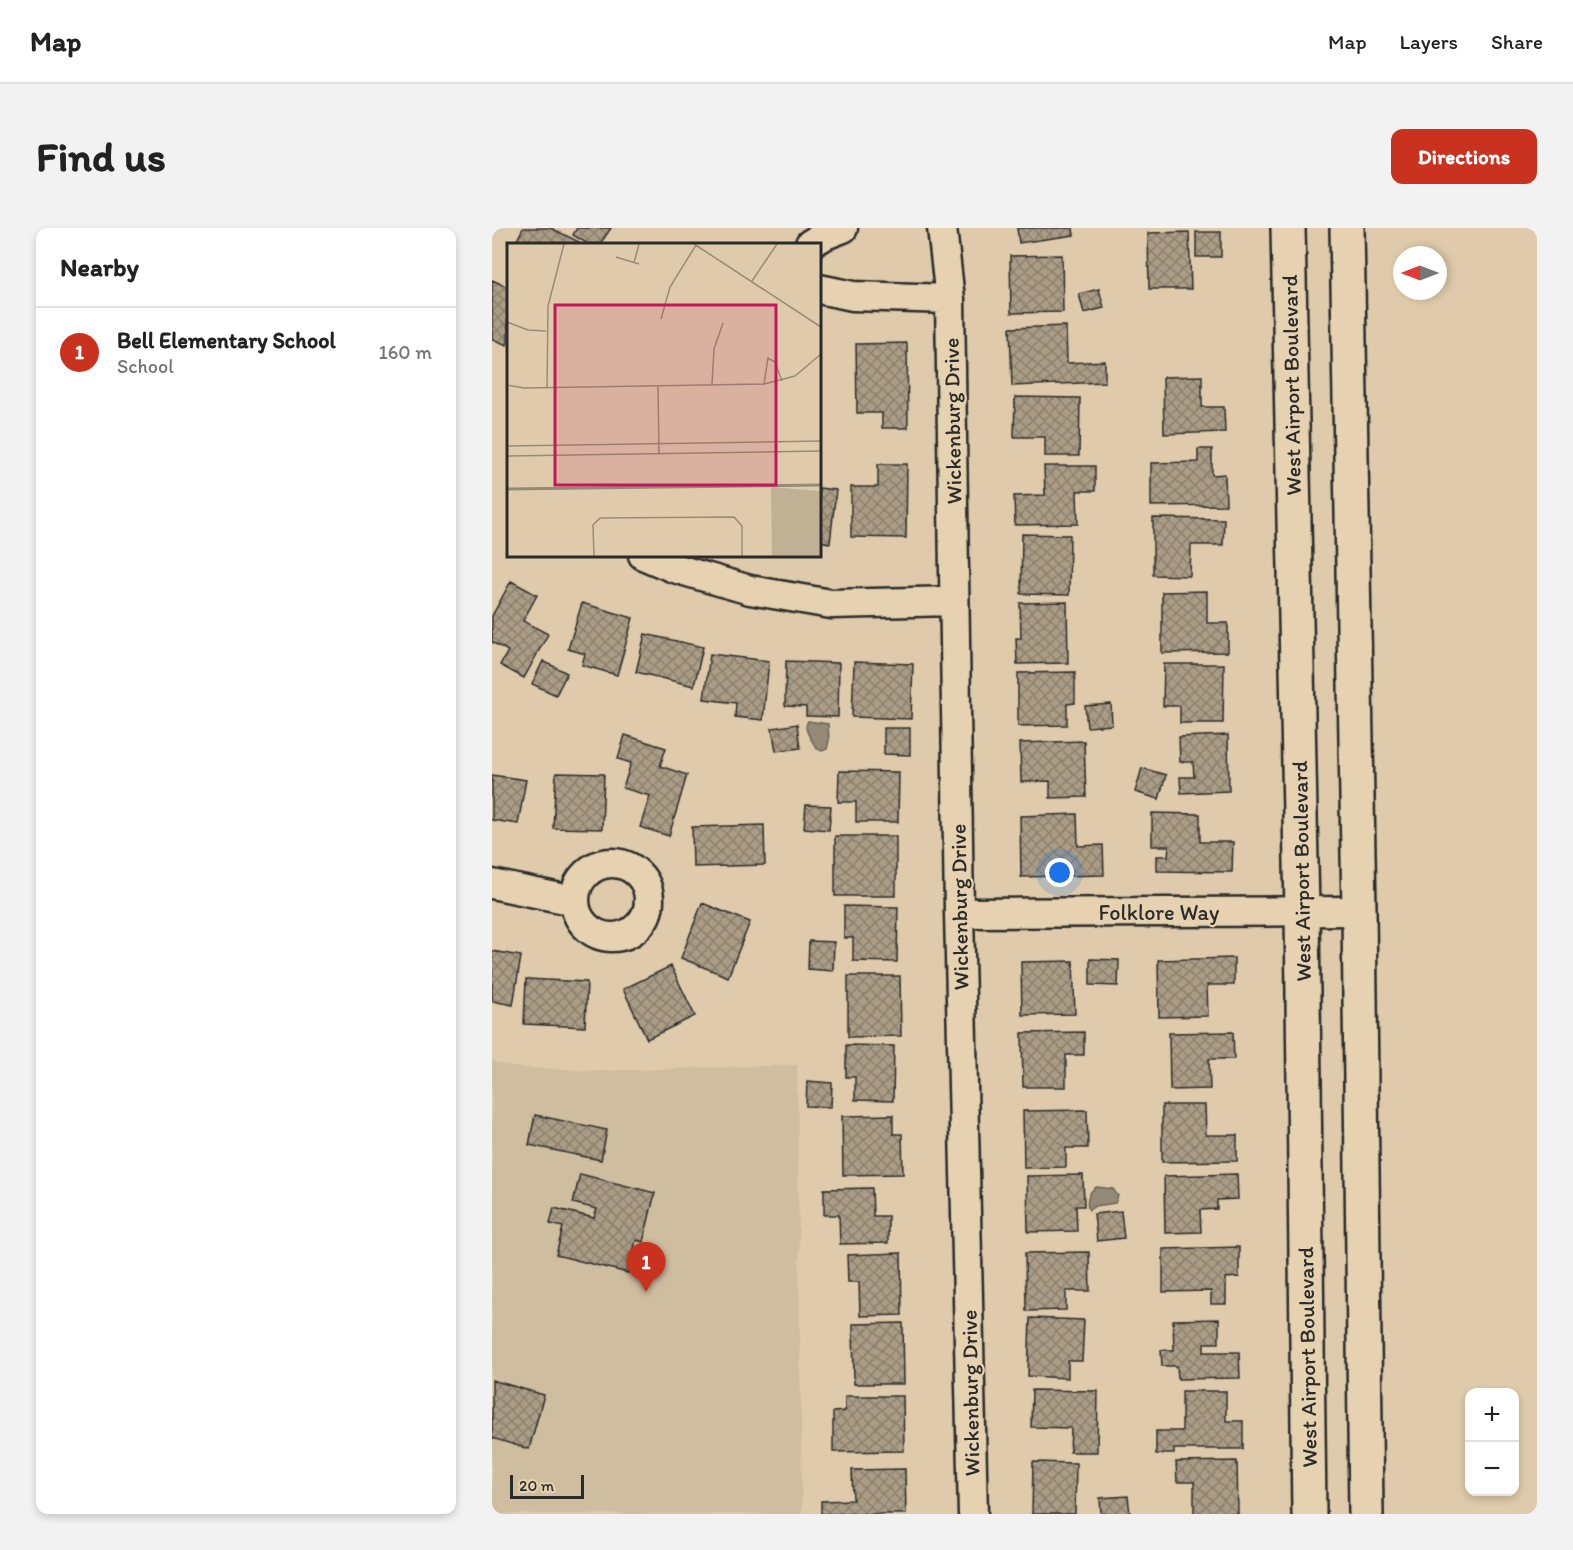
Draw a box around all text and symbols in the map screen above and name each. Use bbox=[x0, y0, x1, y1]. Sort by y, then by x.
text: Map bbox=[30, 24, 81, 58]
text: Map bbox=[1328, 29, 1367, 54]
text: Layers bbox=[1400, 29, 1458, 54]
text: Share bbox=[1491, 29, 1543, 54]
button: Directions bbox=[1391, 129, 1537, 184]
text: Find us bbox=[36, 131, 166, 182]
inset map bbox=[507, 243, 820, 556]
north arrow bbox=[1393, 246, 1447, 300]
text: Nearby bbox=[60, 251, 139, 283]
street label: West Airport Boulevard bbox=[1276, 274, 1307, 496]
text: Bell Elementary School bbox=[117, 327, 336, 354]
street label: Wickenburg Drive bbox=[938, 337, 967, 505]
text: 1 bbox=[75, 340, 84, 364]
text: 160 m bbox=[379, 340, 432, 364]
text: School bbox=[117, 354, 174, 378]
street label: West Airport Boulevard bbox=[1286, 760, 1317, 982]
street label: Wickenburg Drive bbox=[945, 823, 974, 991]
your location bbox=[1045, 858, 1074, 887]
street label: Folklore Way bbox=[1099, 899, 1220, 926]
pin: 1 bbox=[626, 1242, 666, 1292]
street label: West Airport Boulevard bbox=[1292, 1246, 1323, 1468]
street label: Wickenburg Drive bbox=[956, 1309, 985, 1477]
map controls bbox=[1465, 1388, 1519, 1496]
button: + bbox=[1465, 1388, 1519, 1442]
button: − bbox=[1465, 1442, 1519, 1496]
scale bar bbox=[510, 1472, 584, 1500]
text: 20 m bbox=[519, 1476, 554, 1495]

